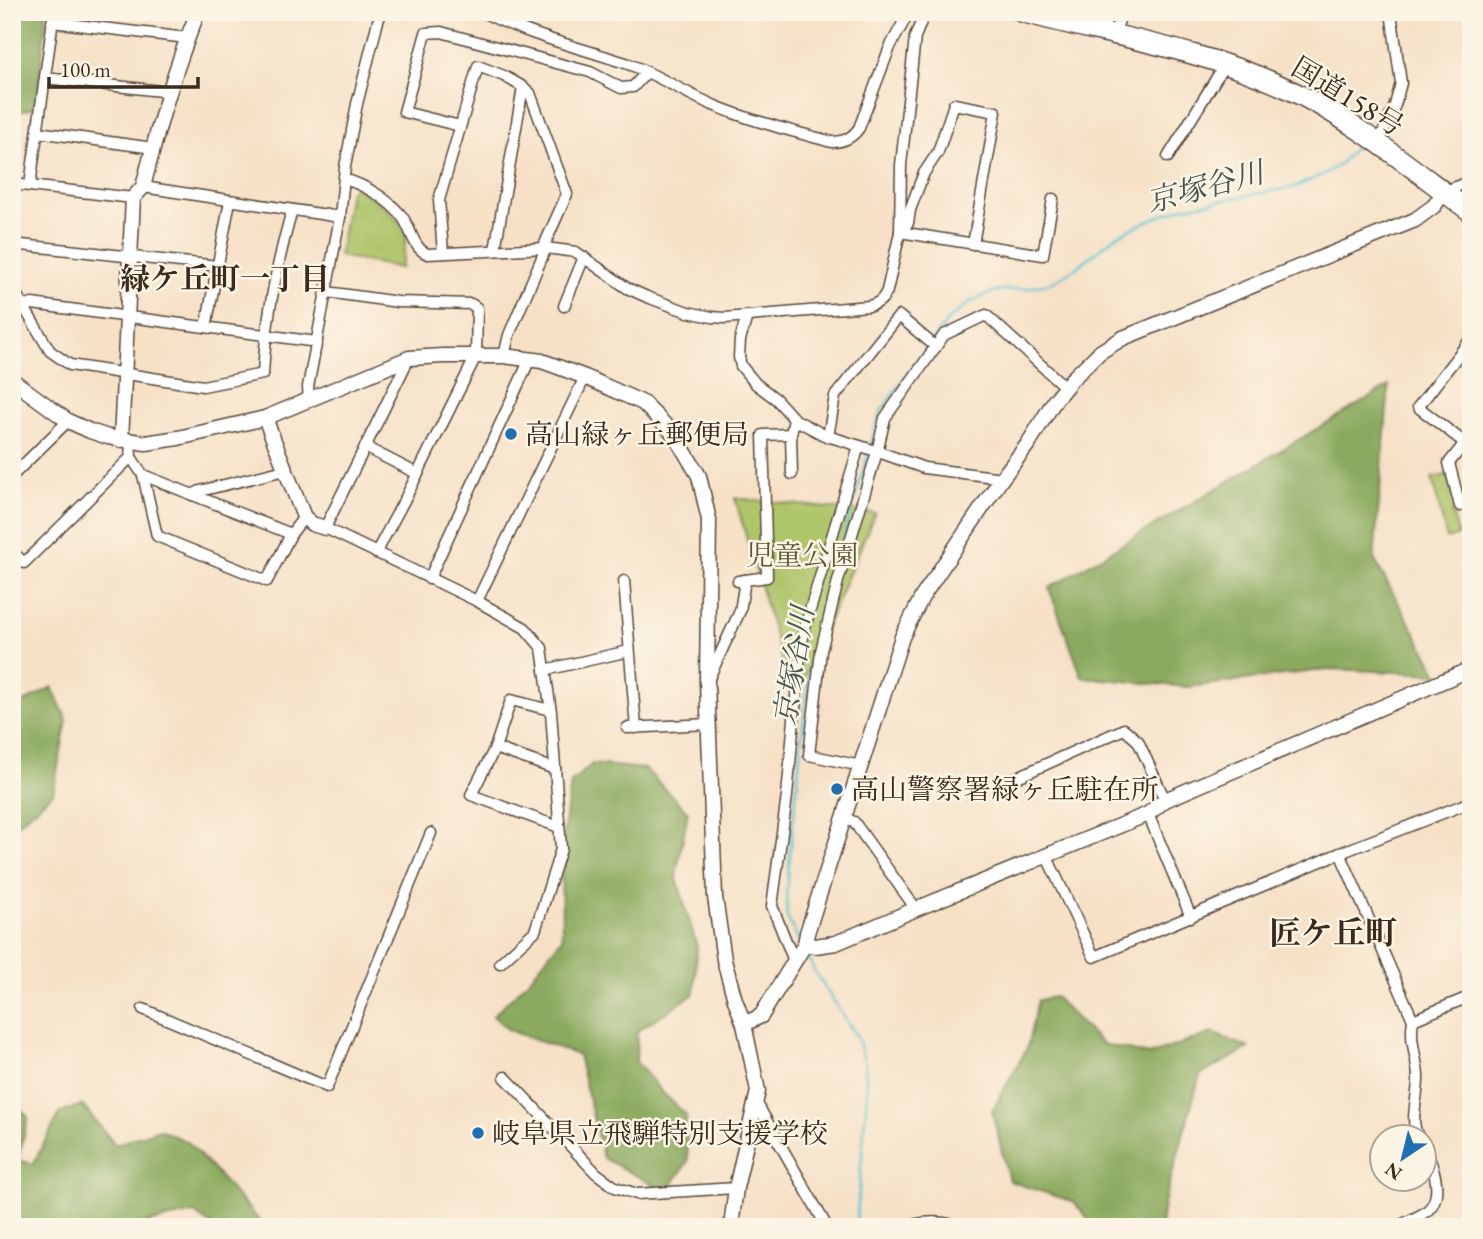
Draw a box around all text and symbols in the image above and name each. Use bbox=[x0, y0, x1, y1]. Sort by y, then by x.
scale bar bbox=[49, 46, 198, 90]
street label: 国道158号 bbox=[1285, 49, 1411, 143]
text: 100 m bbox=[60, 56, 111, 83]
water label: 京塚谷川 bbox=[1142, 151, 1271, 221]
district label: 緑ケ丘町一丁目 bbox=[120, 259, 330, 298]
place label: 高山緑ヶ丘郵便局 bbox=[525, 416, 749, 452]
marker: 高山緑ヶ丘郵便局 bbox=[503, 426, 519, 442]
park label: 児童公園 bbox=[746, 537, 858, 573]
water label: 京塚谷川 bbox=[765, 601, 823, 728]
place label: 高山警察署緑ヶ丘駐在所 bbox=[851, 771, 1159, 807]
marker: 高山警察署緑ヶ丘駐在所 bbox=[829, 781, 845, 797]
district label: 匠ケ丘町 bbox=[1269, 912, 1397, 954]
place label: 岐阜県立飛騨特別支援学校 bbox=[492, 1115, 828, 1151]
north arrow bbox=[1368, 1124, 1438, 1194]
marker: 岐阜県立飛騨特別支援学校 bbox=[470, 1125, 486, 1141]
text: N bbox=[1380, 1157, 1407, 1186]

